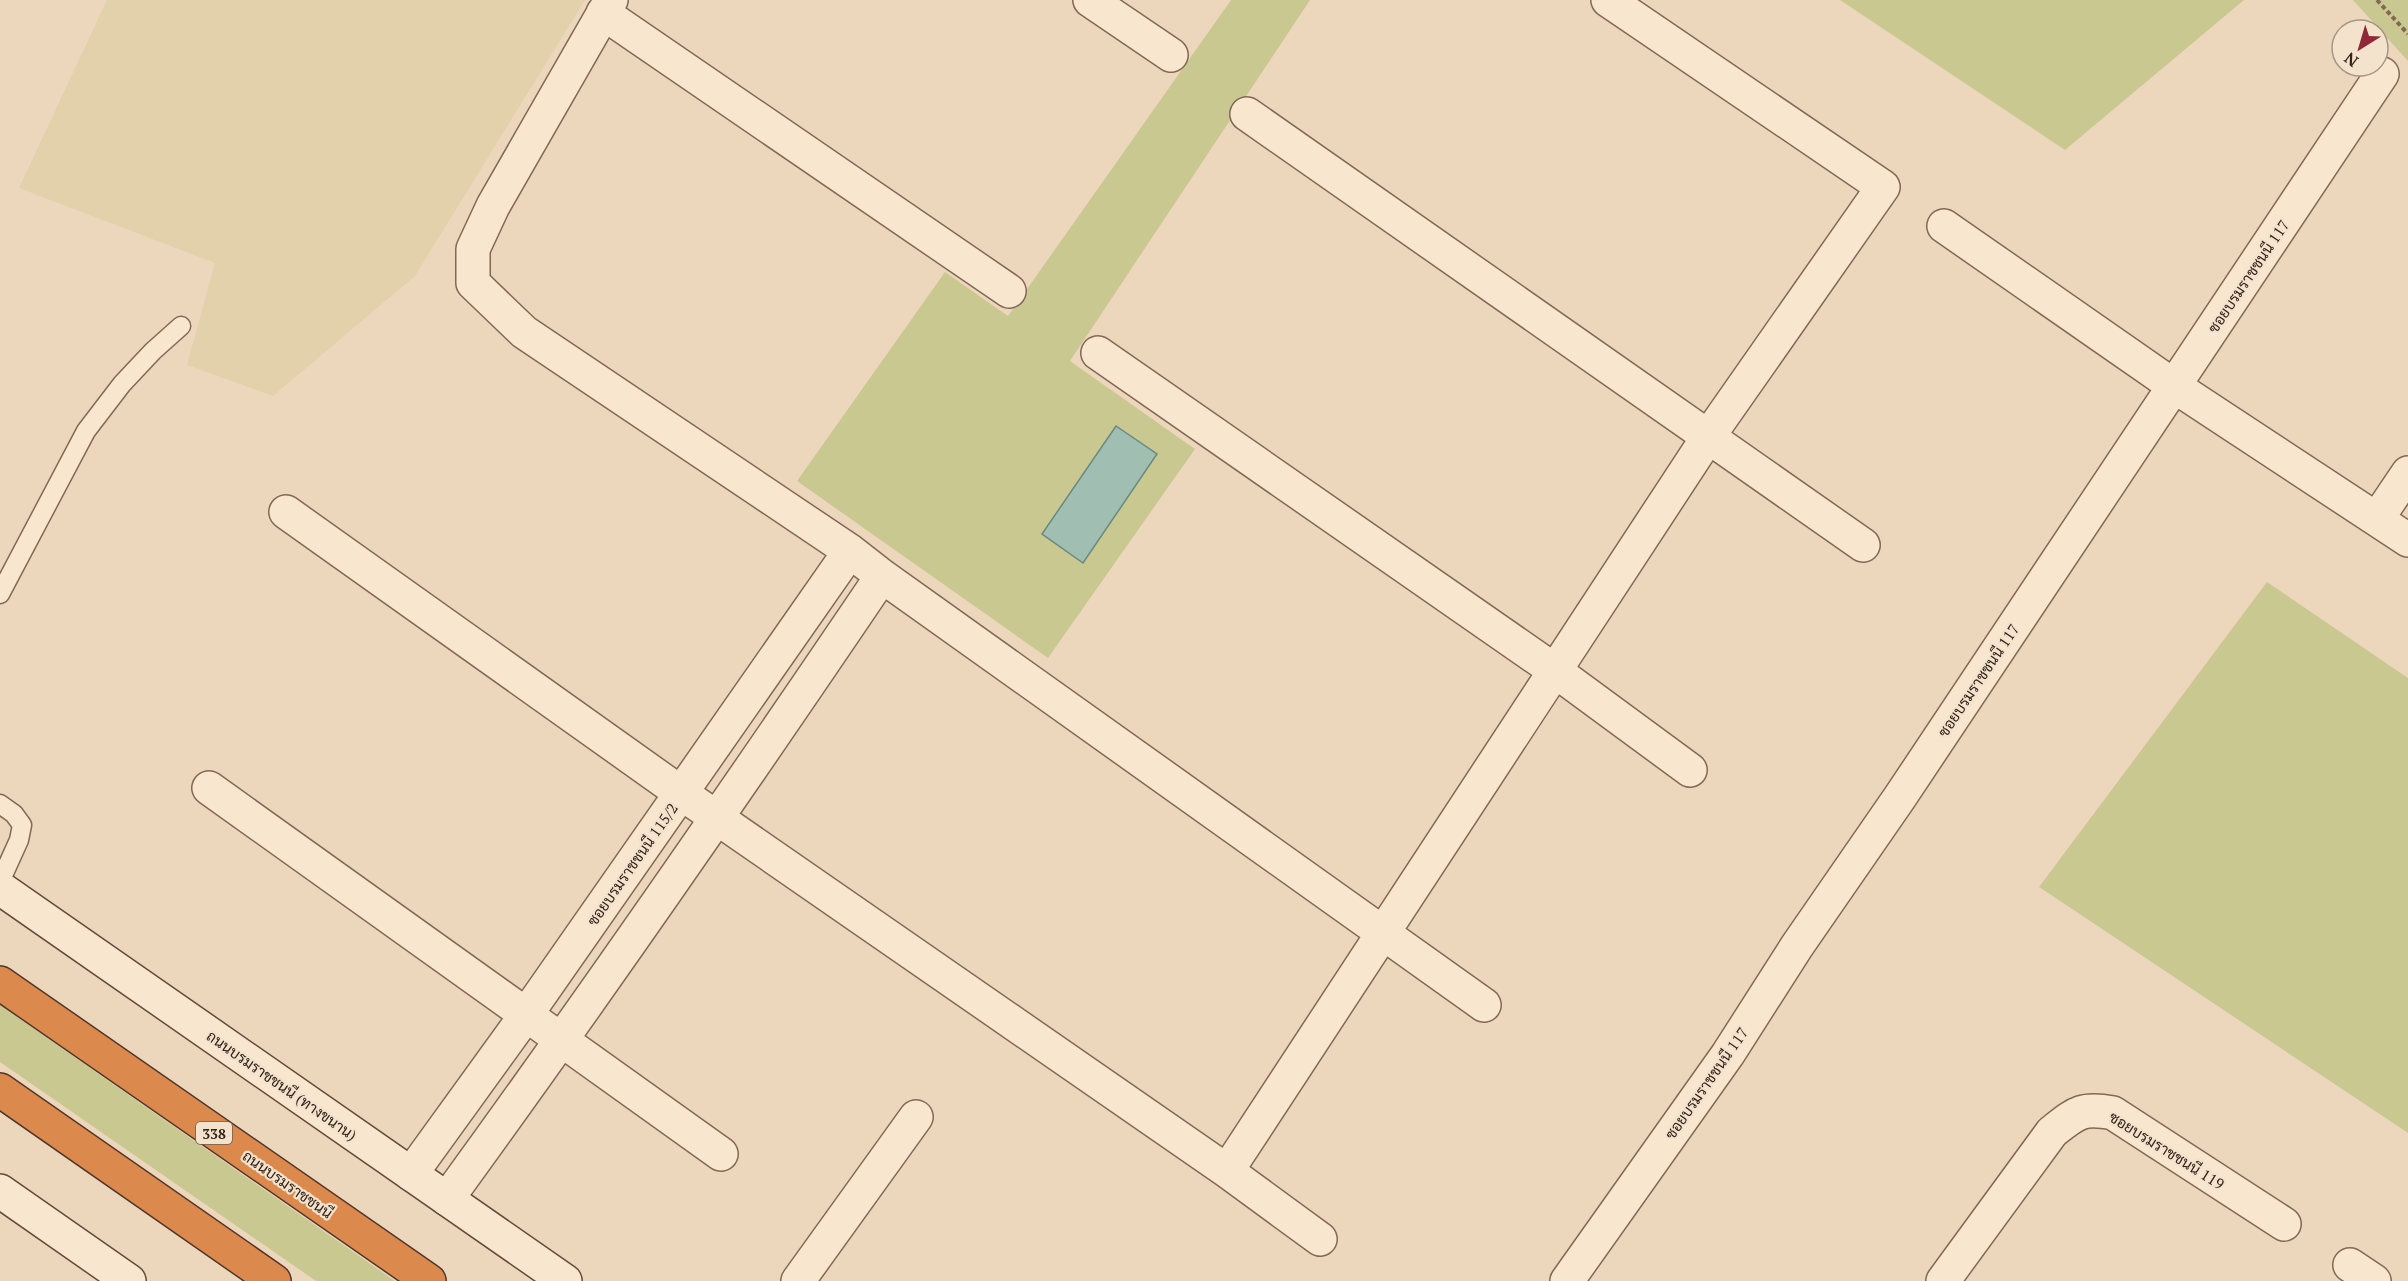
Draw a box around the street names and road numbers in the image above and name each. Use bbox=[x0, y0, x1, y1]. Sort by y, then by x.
street label: ซอยบรมราชชนนี 117 bbox=[2203, 216, 2293, 336]
street label: ซอยบรมราชชนนี 117 bbox=[1933, 620, 2023, 740]
street label: ซอยบรมราชชนนี 115/2 bbox=[582, 799, 682, 929]
street label: ซอยบรมราชชนนี 117 bbox=[1660, 1023, 1752, 1143]
street label: ถนนบรมราชชนนี (ทางขนาน) bbox=[203, 1025, 361, 1145]
street label: ซอยบรมราชชนนี 119 bbox=[2106, 1106, 2228, 1194]
road number: 338 bbox=[196, 1122, 232, 1144]
street label: ถนนบรมราชชนนี bbox=[239, 1145, 337, 1223]

